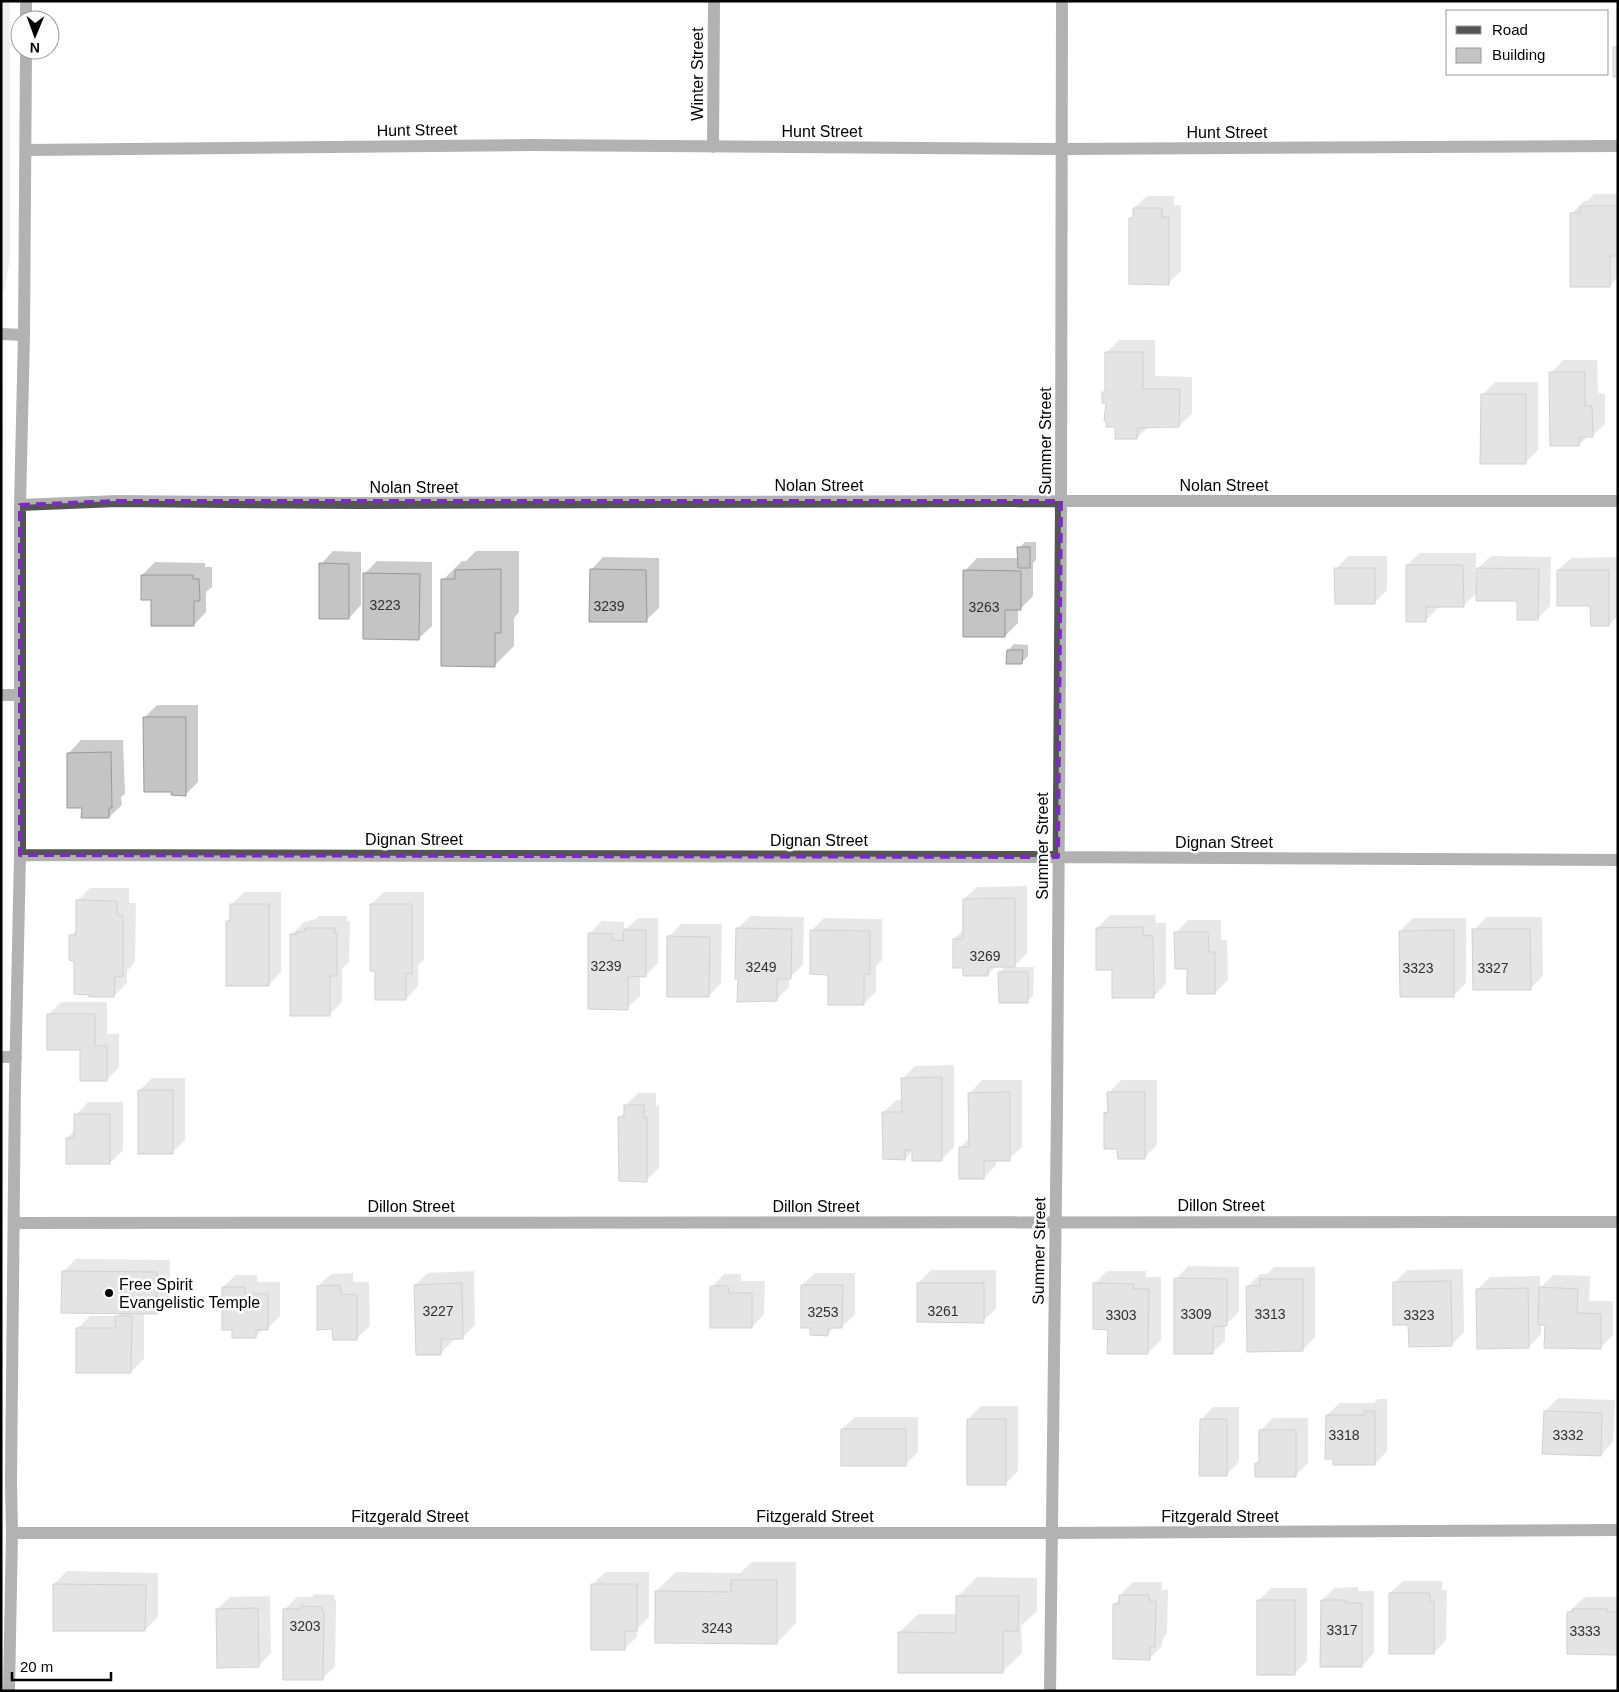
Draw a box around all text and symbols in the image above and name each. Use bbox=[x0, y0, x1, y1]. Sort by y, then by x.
north arrow bbox=[10, 10, 60, 60]
legend bbox=[1446, 10, 1609, 75]
text: Road bbox=[1492, 21, 1528, 38]
street label: Winter Street bbox=[689, 27, 706, 121]
text: N bbox=[30, 40, 40, 56]
text: Building bbox=[1492, 46, 1545, 63]
street label: Hunt Street bbox=[376, 121, 458, 139]
street label: Hunt Street bbox=[782, 123, 863, 140]
street label: Hunt Street bbox=[1187, 124, 1268, 141]
street label: Summer Street bbox=[1037, 387, 1054, 495]
street label: Nolan Street bbox=[775, 477, 864, 494]
street label: Nolan Street bbox=[1180, 477, 1269, 494]
street label: Nolan Street bbox=[370, 479, 459, 496]
house number: 3223 bbox=[369, 597, 401, 613]
house number: 3239 bbox=[593, 598, 625, 614]
house number: 3263 bbox=[968, 599, 1000, 615]
street label: Summer Street bbox=[1034, 792, 1051, 900]
street label: Dignan Street bbox=[365, 831, 463, 848]
street label: Dignan Street bbox=[770, 832, 868, 849]
street label: Dignan Street bbox=[1175, 834, 1273, 851]
house number: 3269 bbox=[969, 948, 1001, 964]
house number: 3239 bbox=[590, 958, 622, 974]
house number: 3249 bbox=[745, 959, 777, 975]
house number: 3323 bbox=[1402, 960, 1434, 976]
house number: 3327 bbox=[1477, 960, 1509, 976]
street label: Summer Street bbox=[1030, 1197, 1048, 1305]
street label: Dillon Street bbox=[1177, 1197, 1265, 1214]
street label: Dillon Street bbox=[367, 1198, 455, 1215]
street label: Dillon Street bbox=[772, 1198, 860, 1215]
place label: Free Spirit Evangelistic Temple bbox=[119, 1276, 260, 1311]
marker: Free Spirit Evangelistic Temple bbox=[103, 1287, 115, 1299]
house number: 3227 bbox=[422, 1303, 454, 1319]
house number: 3261 bbox=[927, 1303, 959, 1319]
house number: 3253 bbox=[807, 1304, 839, 1320]
house number: 3309 bbox=[1180, 1306, 1212, 1322]
house number: 3313 bbox=[1254, 1306, 1286, 1322]
house number: 3303 bbox=[1105, 1307, 1137, 1323]
house number: 3323 bbox=[1403, 1307, 1435, 1323]
house number: 3318 bbox=[1328, 1427, 1360, 1443]
house number: 3332 bbox=[1552, 1427, 1584, 1443]
street label: Fitzgerald Street bbox=[351, 1508, 469, 1525]
street label: Fitzgerald Street bbox=[756, 1508, 874, 1525]
street label: Fitzgerald Street bbox=[1161, 1508, 1279, 1525]
house number: 3203 bbox=[289, 1618, 321, 1634]
house number: 3243 bbox=[701, 1620, 733, 1636]
house number: 3317 bbox=[1326, 1622, 1358, 1638]
house number: 3333 bbox=[1569, 1623, 1601, 1639]
scale bar bbox=[12, 1650, 111, 1682]
text: 20 m bbox=[20, 1658, 53, 1675]

